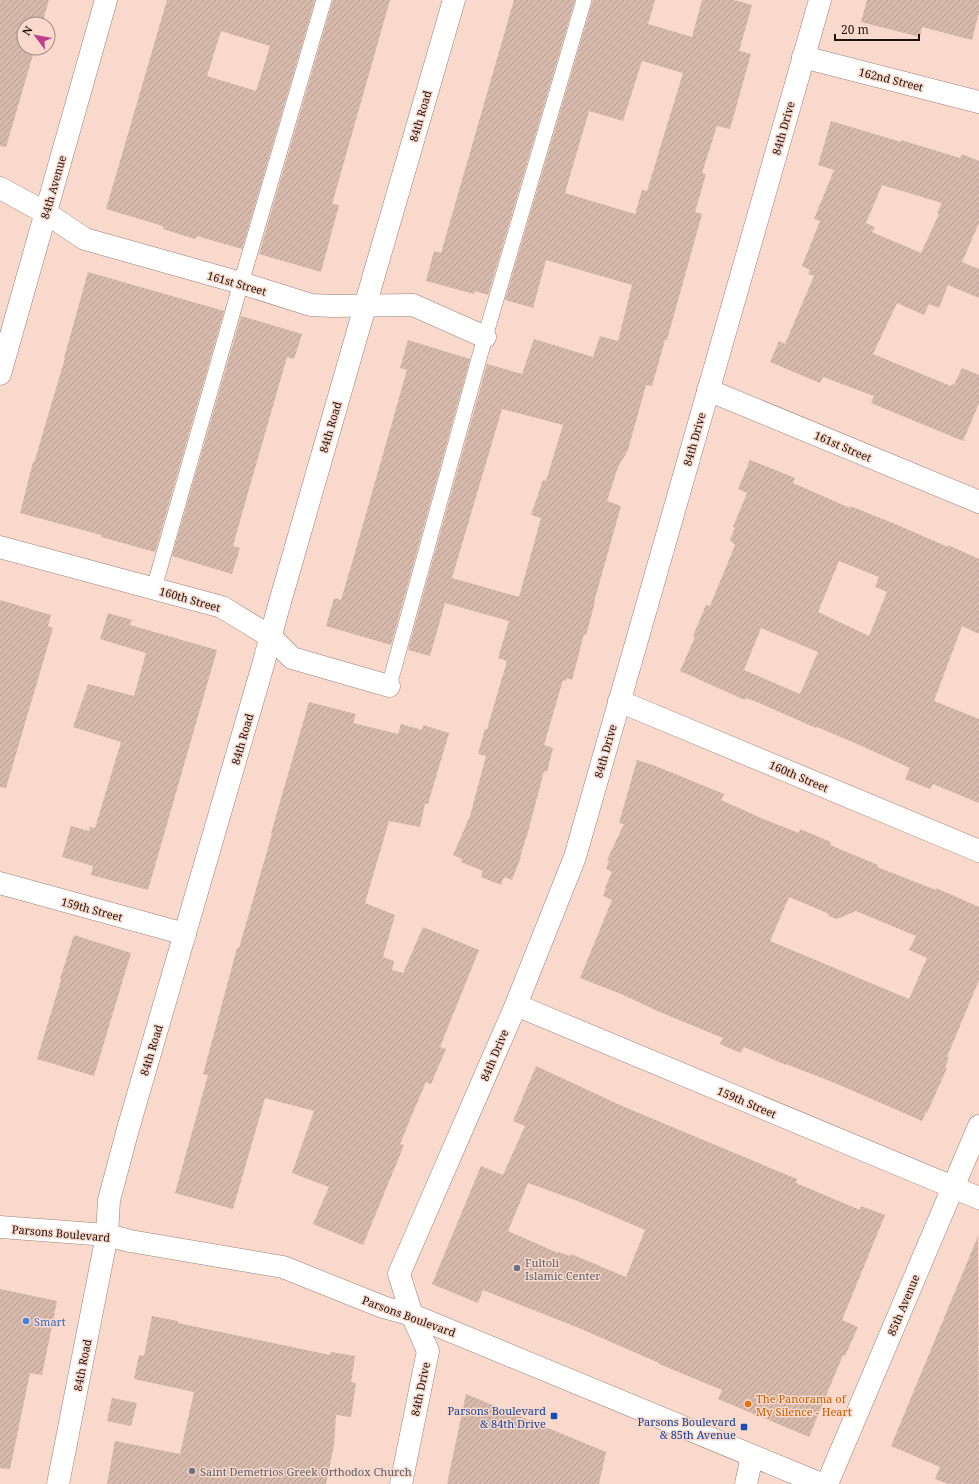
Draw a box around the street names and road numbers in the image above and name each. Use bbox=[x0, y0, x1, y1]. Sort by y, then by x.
street label: 162nd Street bbox=[857, 64, 925, 94]
street label: 84th Road bbox=[406, 88, 435, 143]
street label: 84th Drive bbox=[768, 99, 798, 156]
street label: 84th Avenue bbox=[37, 153, 69, 220]
street label: 161st Street bbox=[206, 267, 268, 299]
street label: 84th Road bbox=[316, 399, 345, 454]
street label: 84th Drive bbox=[679, 410, 709, 467]
street label: 161st Street bbox=[812, 427, 874, 465]
street label: 160th Street bbox=[158, 583, 222, 615]
street label: 84th Road bbox=[228, 711, 257, 766]
street label: 84th Drive bbox=[590, 722, 620, 779]
street label: 160th Street bbox=[767, 757, 831, 795]
street label: 159th Street bbox=[60, 894, 124, 924]
street label: 84th Road bbox=[136, 1022, 166, 1077]
street label: 84th Drive bbox=[476, 1027, 512, 1083]
street label: 159th Street bbox=[715, 1083, 779, 1121]
street label: Parsons Boulevard bbox=[11, 1221, 111, 1245]
street label: 85th Avenue bbox=[883, 1272, 923, 1338]
street label: Parsons Boulevard bbox=[360, 1292, 458, 1340]
street label: 84th Road bbox=[70, 1338, 94, 1392]
street label: 84th Drive bbox=[407, 1360, 433, 1417]

